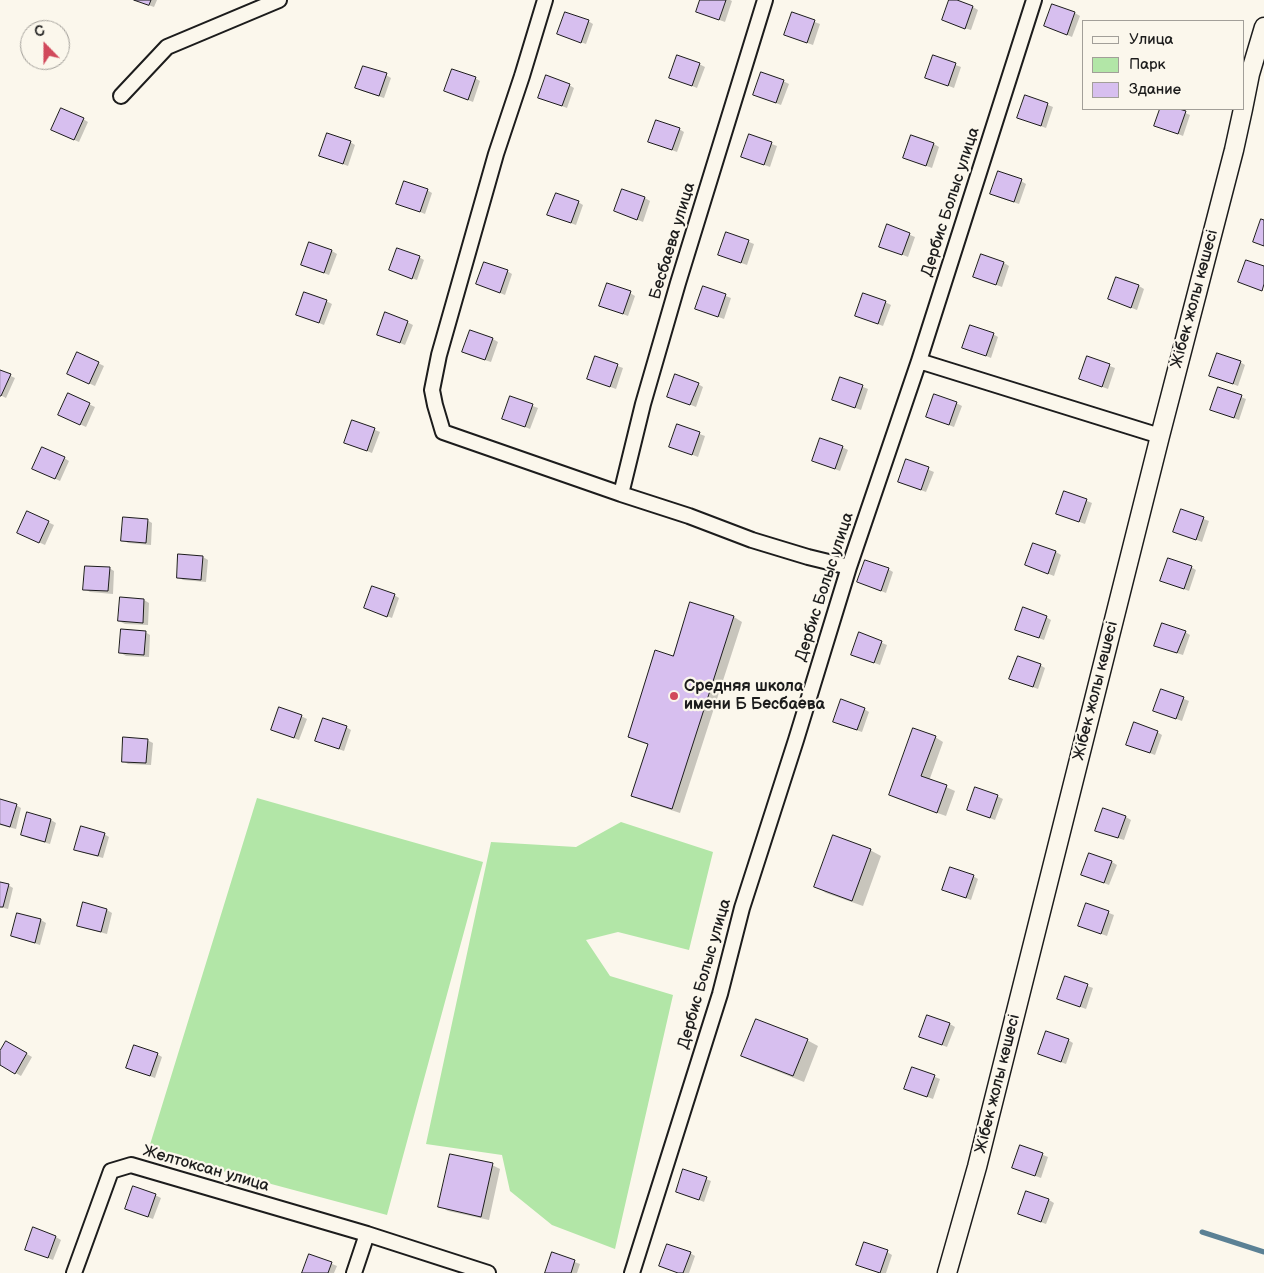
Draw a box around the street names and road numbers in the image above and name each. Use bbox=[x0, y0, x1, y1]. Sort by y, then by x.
street label: Дербис Болыс улица bbox=[918, 125, 984, 279]
street label: Бесбаева улица bbox=[646, 180, 700, 302]
street label: Жібек жолы көшесі bbox=[1167, 228, 1223, 370]
street label: Дербис Болыс улица bbox=[792, 510, 858, 664]
street label: Жібек жолы көшесі bbox=[1069, 619, 1123, 763]
street label: Дербис Болыс улица bbox=[674, 897, 736, 1051]
street label: Жібек жолы көшесі bbox=[971, 1012, 1025, 1156]
street label: Желтоксан улица bbox=[141, 1142, 271, 1196]

